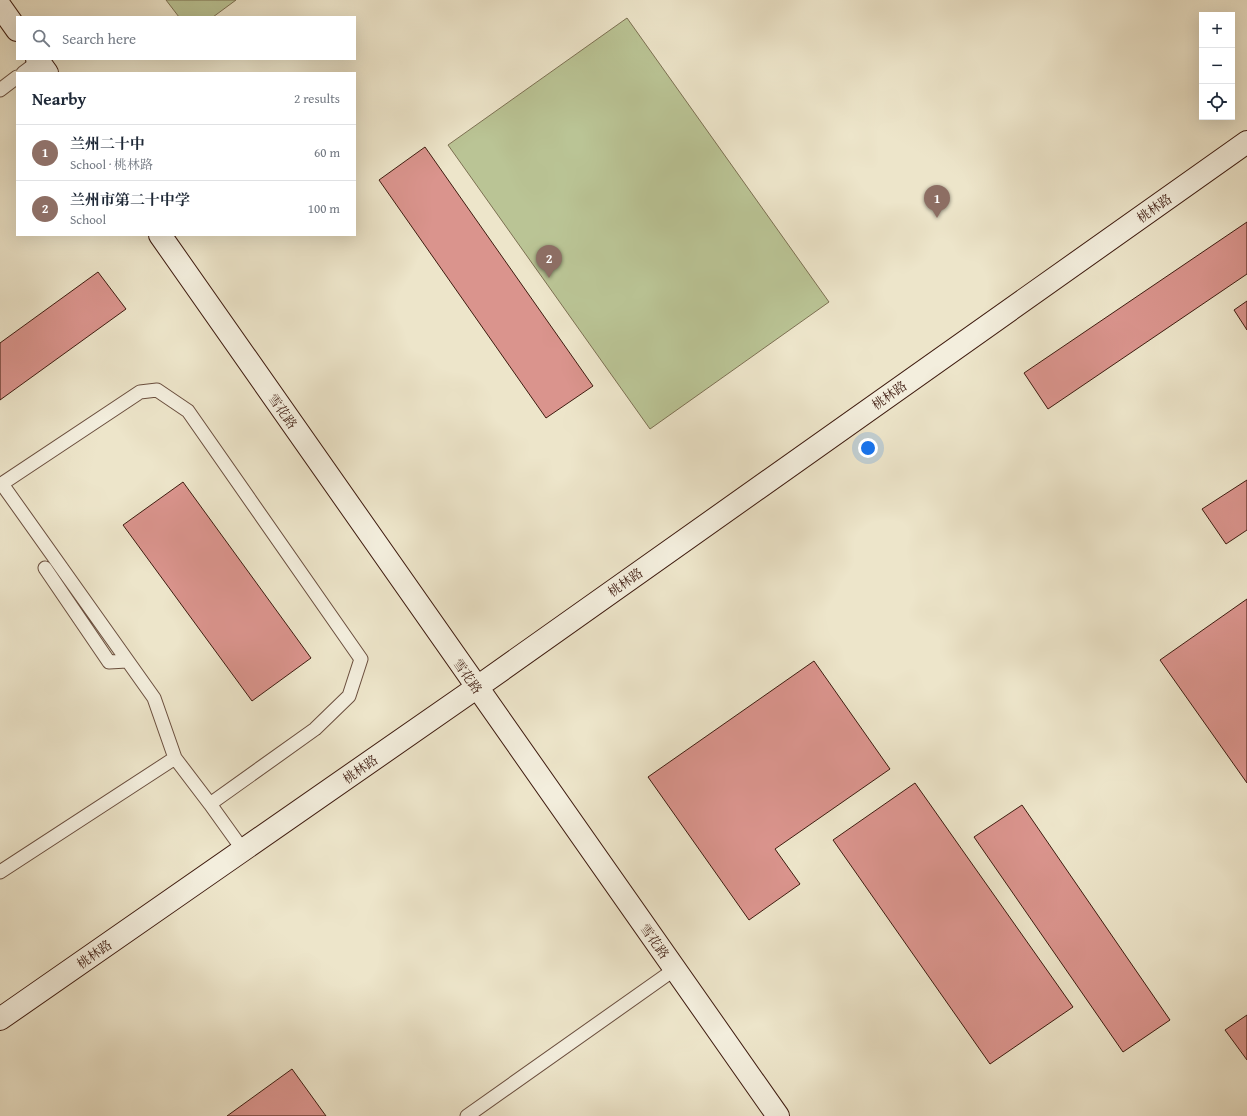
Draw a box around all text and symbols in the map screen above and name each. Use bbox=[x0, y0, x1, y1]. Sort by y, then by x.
map controls bbox=[1199, 12, 1235, 120]
button: + bbox=[1199, 12, 1235, 48]
search box bbox=[16, 16, 356, 60]
icon: search bbox=[30, 27, 52, 49]
text: Search here bbox=[62, 28, 136, 49]
button: − bbox=[1199, 48, 1235, 84]
button: locate bbox=[1199, 84, 1235, 120]
text: Nearby bbox=[32, 86, 86, 111]
text: 2 results bbox=[294, 89, 340, 108]
text: 兰州二十中 bbox=[70, 133, 145, 154]
text: 1 bbox=[42, 143, 48, 162]
text: 60 m bbox=[314, 143, 340, 162]
text: School · 桃林路 bbox=[70, 155, 153, 174]
pin: 1 bbox=[924, 185, 950, 218]
text: 兰州市第二十中学 bbox=[70, 189, 190, 210]
street label: 桃林路 bbox=[1133, 189, 1176, 227]
text: 2 bbox=[42, 199, 48, 218]
text: 100 m bbox=[308, 199, 340, 218]
text: School bbox=[70, 210, 106, 229]
pin: 2 bbox=[536, 245, 562, 278]
street label: 桃林路 bbox=[868, 376, 911, 414]
street label: 雪花路 bbox=[264, 390, 302, 433]
your location bbox=[858, 438, 878, 458]
street label: 桃林路 bbox=[604, 563, 647, 601]
street label: 雪花路 bbox=[449, 655, 487, 698]
street label: 桃林路 bbox=[339, 750, 382, 788]
street label: 雪花路 bbox=[636, 920, 674, 963]
street label: 桃林路 bbox=[73, 935, 116, 973]

